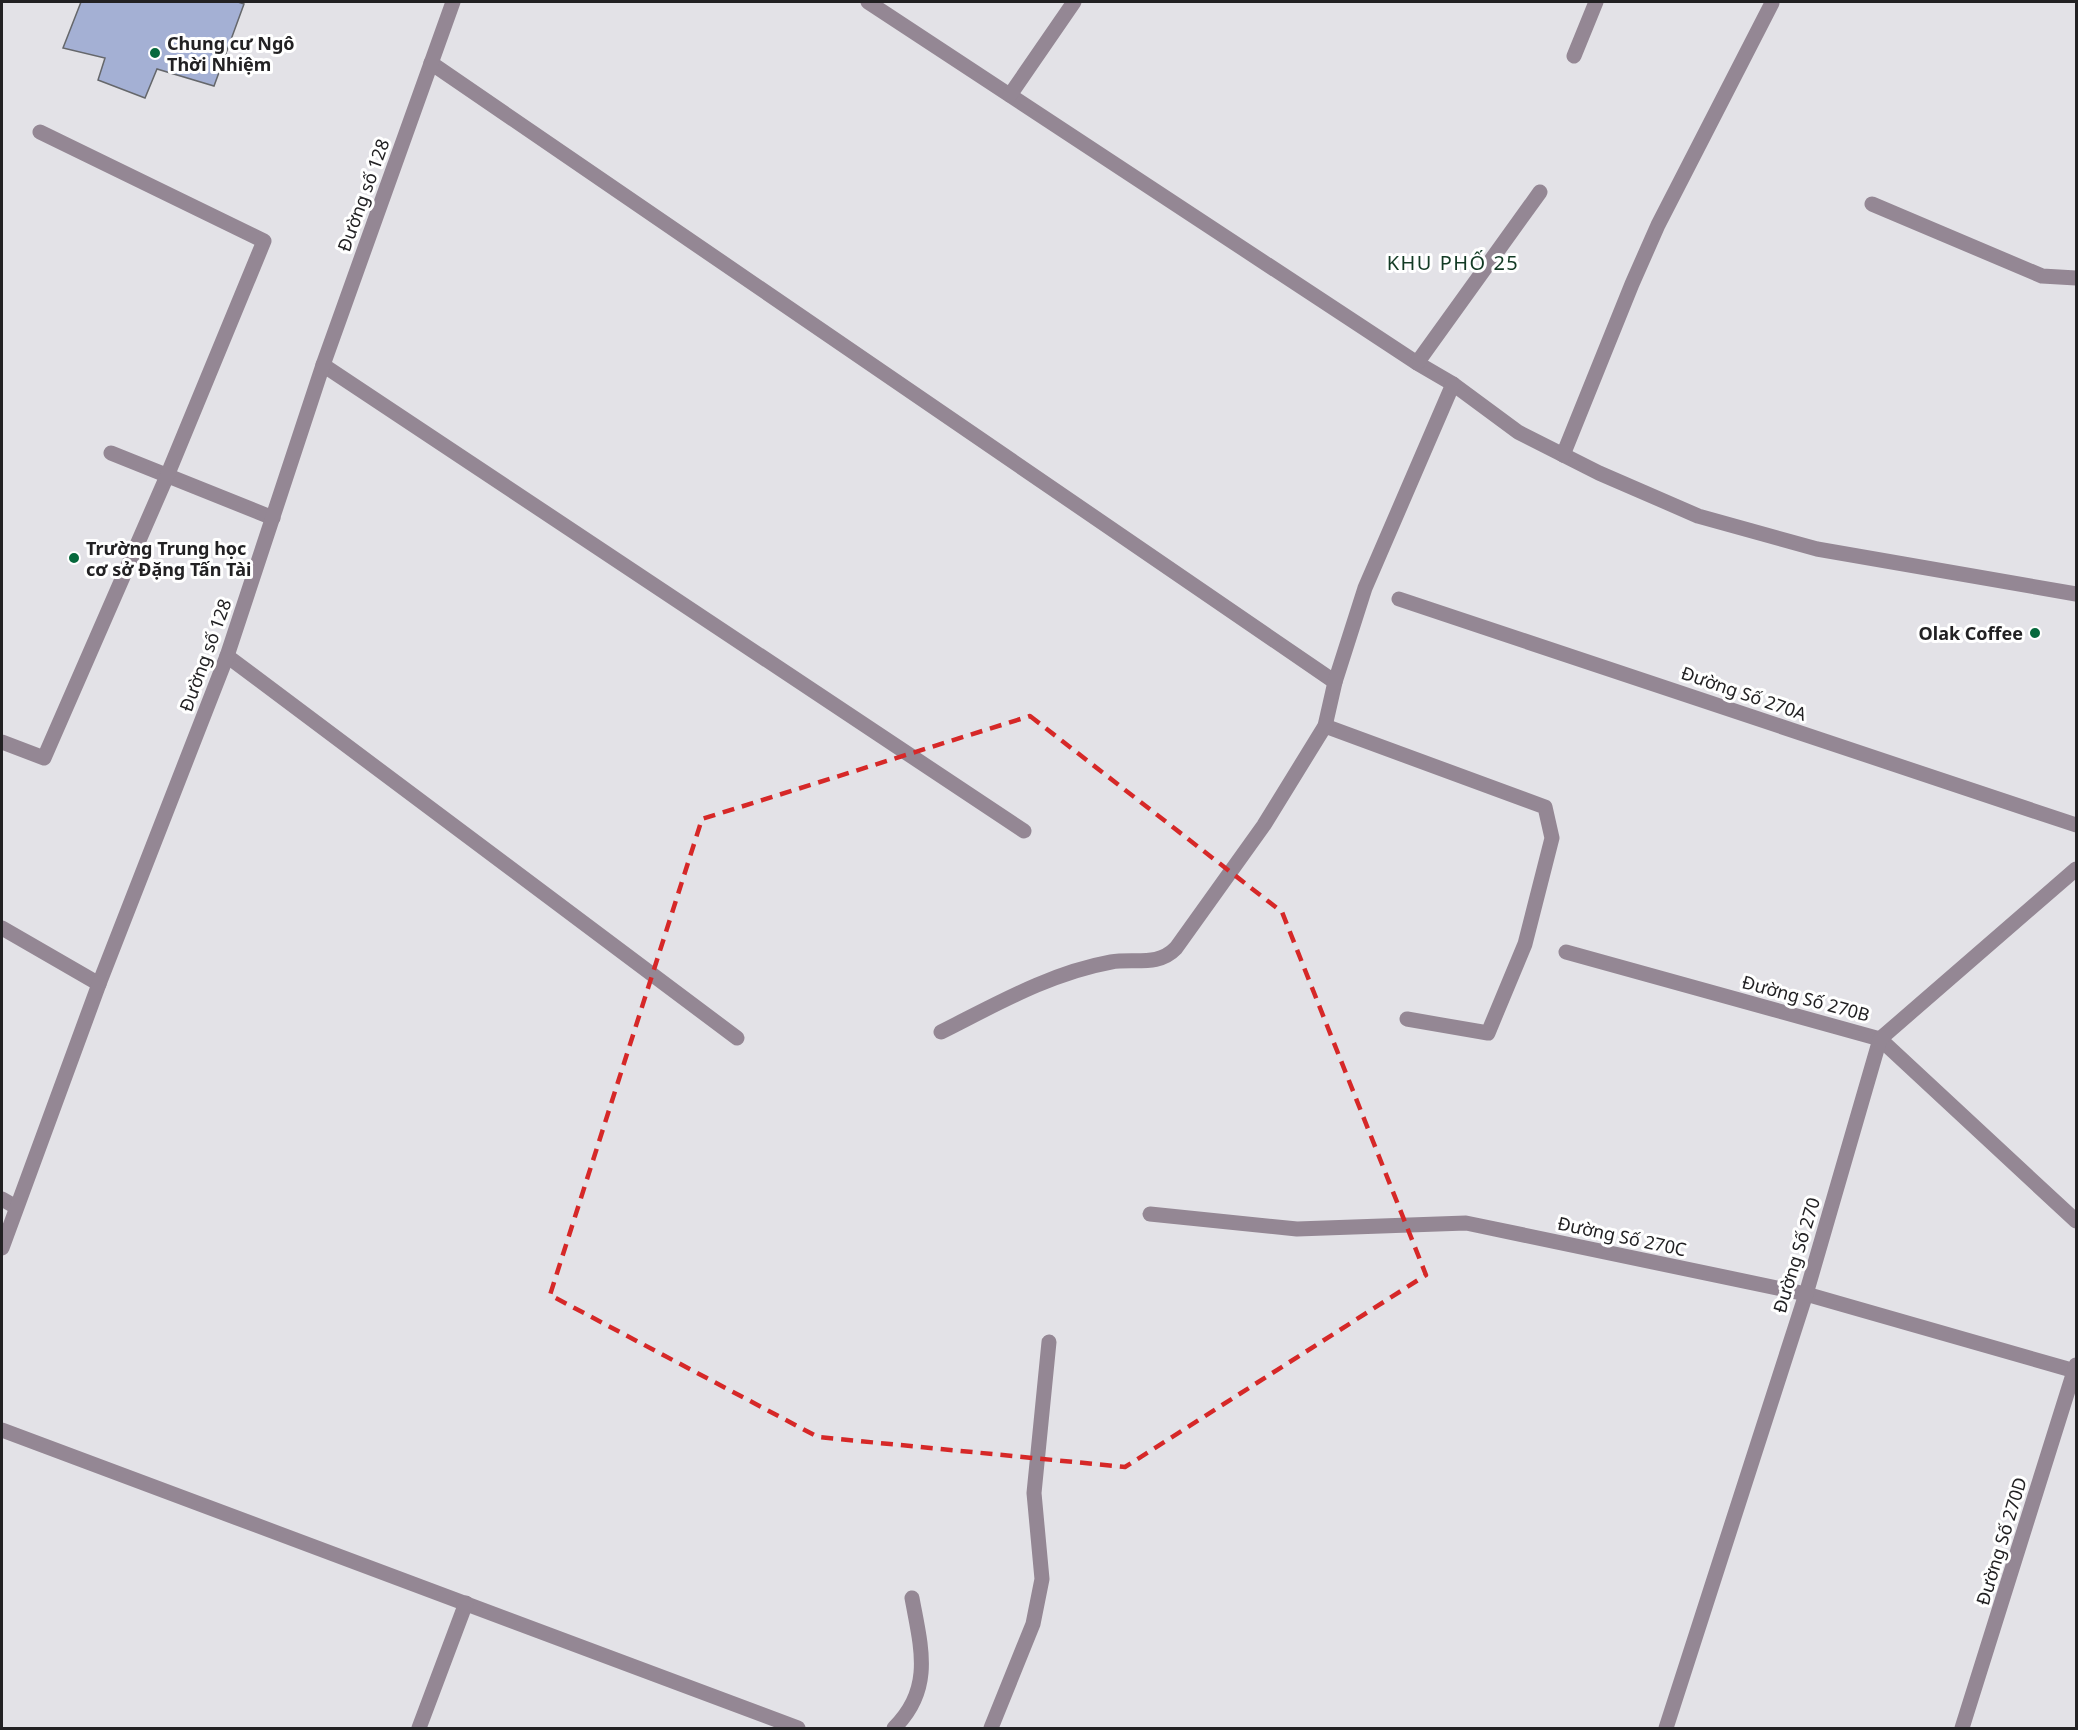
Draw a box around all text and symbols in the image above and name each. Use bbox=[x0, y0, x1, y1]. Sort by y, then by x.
place label: Chung cư Ngô Thời Nhiệm bbox=[167, 31, 295, 76]
marker: Chung cư Ngô Thời Nhiệm bbox=[148, 46, 162, 60]
street label: Đường số 128 bbox=[331, 135, 395, 255]
district label: KHU PHỐ 25 bbox=[1387, 249, 1519, 276]
place label: Trường Trung học cơ sở Đặng Tấn Tài bbox=[86, 536, 251, 581]
marker: Trường Trung học cơ sở Đặng Tấn Tài bbox=[67, 551, 81, 565]
street label: Đường số 128 bbox=[173, 595, 237, 715]
place label: Olak Coffee bbox=[1919, 621, 2023, 645]
marker: Olak Coffee bbox=[2028, 626, 2042, 640]
street label: Đường Số 270A bbox=[1678, 660, 1810, 726]
street label: Đường Số 270B bbox=[1739, 969, 1873, 1027]
street label: Đường Số 270 bbox=[1767, 1194, 1825, 1316]
street label: Đường Số 270C bbox=[1555, 1211, 1689, 1261]
street label: Đường Số 270D bbox=[1970, 1474, 2032, 1608]

